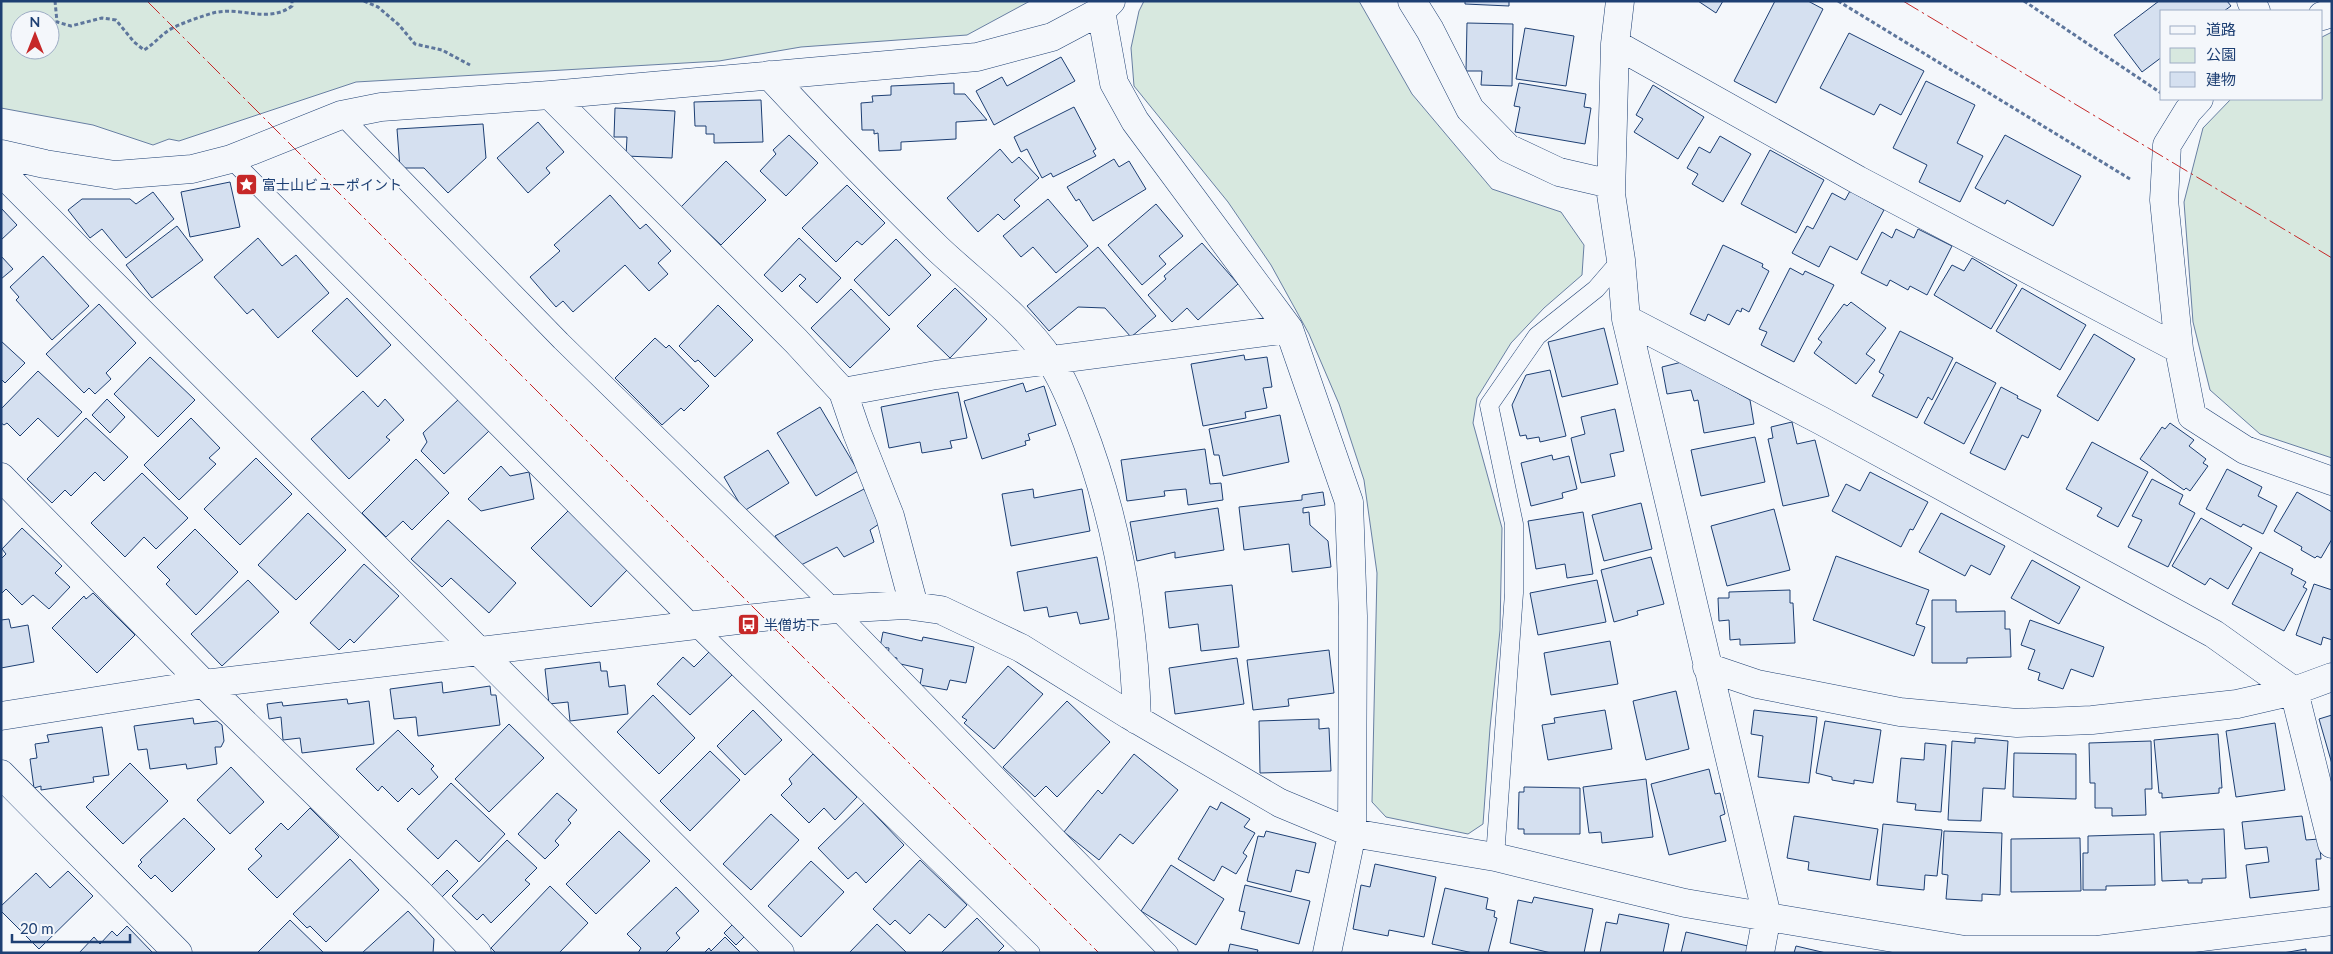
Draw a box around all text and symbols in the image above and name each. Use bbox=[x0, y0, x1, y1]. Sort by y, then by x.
north arrow bbox=[10, 10, 60, 60]
legend bbox=[2160, 10, 2323, 100]
text: N bbox=[30, 13, 40, 30]
text: 道路 bbox=[2206, 20, 2236, 38]
text: 公園 bbox=[2206, 45, 2236, 63]
text: 建物 bbox=[2206, 70, 2236, 88]
place icon: 富士山ビューポイント bbox=[234, 172, 258, 196]
place label: 富士山ビューポイント bbox=[262, 176, 402, 193]
bus stop icon: 半僧坊下 bbox=[736, 612, 760, 636]
place label: 半僧坊下 bbox=[764, 616, 820, 633]
scale bar bbox=[12, 912, 130, 944]
text: 20 m bbox=[20, 919, 54, 937]

